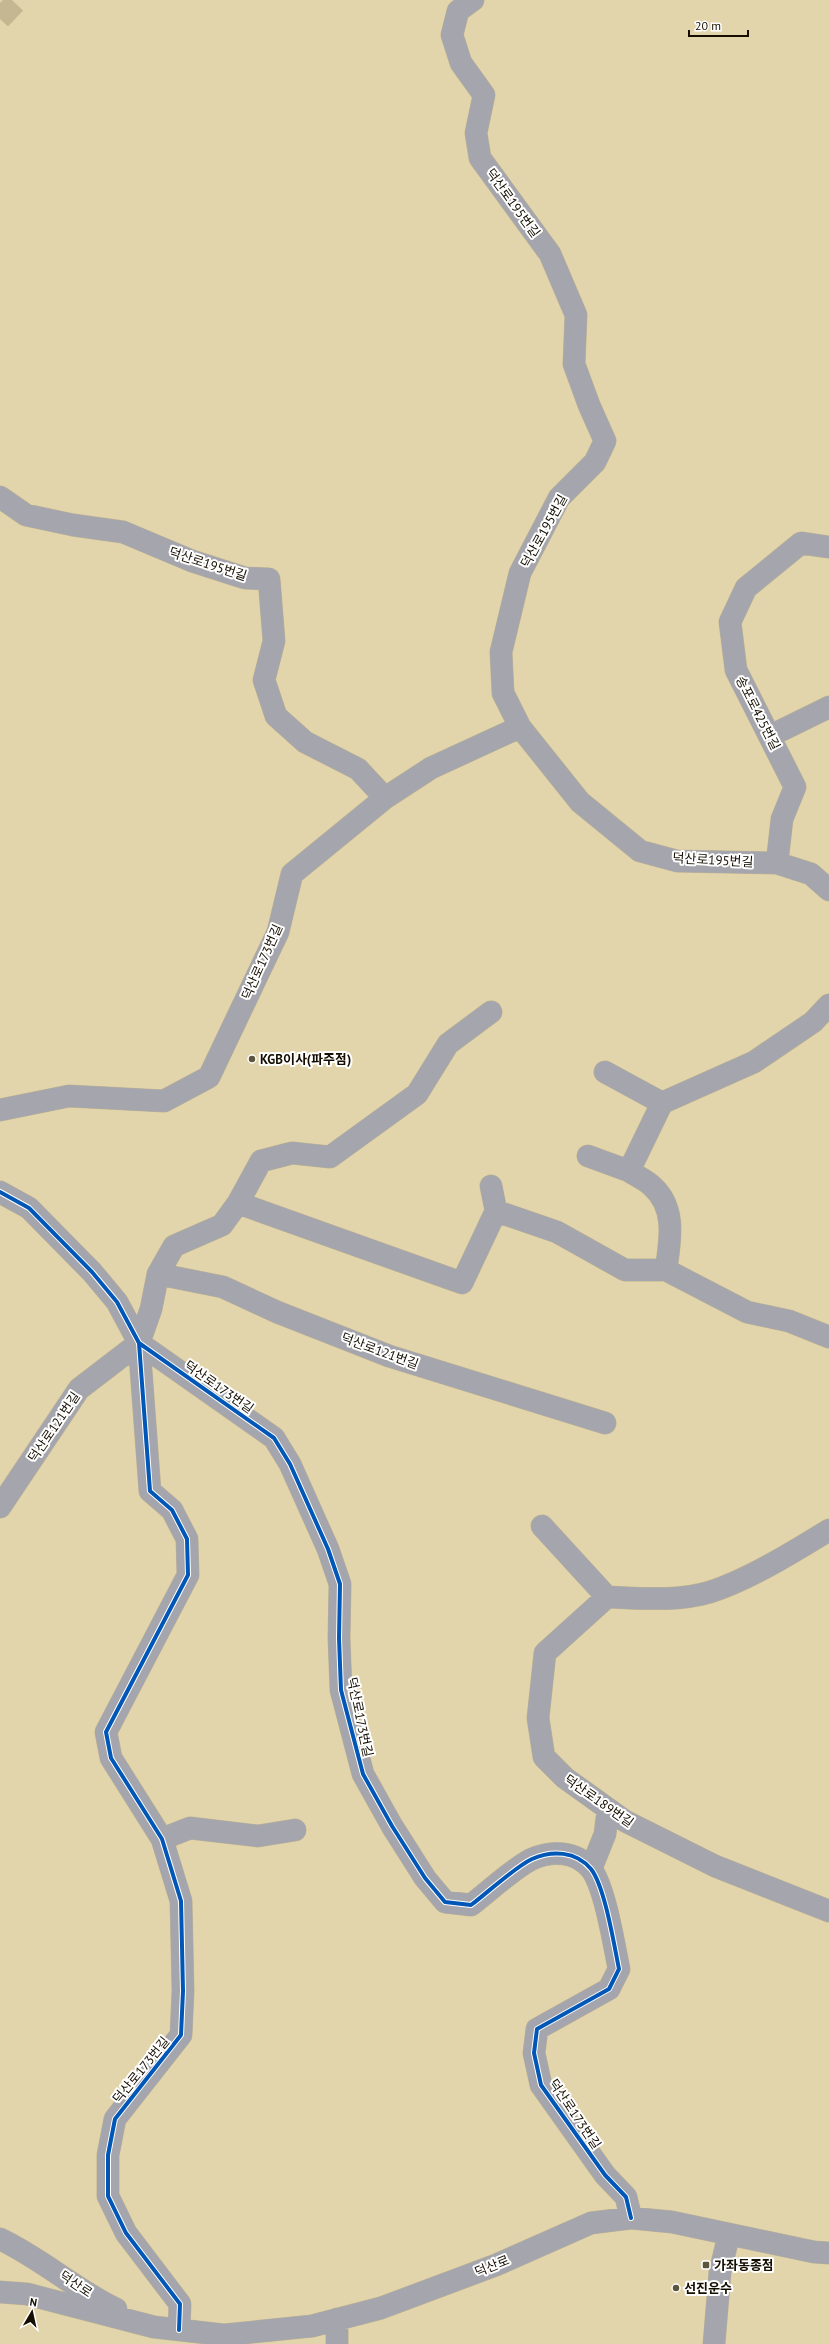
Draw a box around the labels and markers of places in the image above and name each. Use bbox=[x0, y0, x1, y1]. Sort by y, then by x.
place label: KGB이사(파주점) bbox=[260, 1051, 351, 1068]
marker: KGB이사(파주점) bbox=[247, 1054, 257, 1064]
place label: 가좌동종점 bbox=[714, 2257, 774, 2274]
marker: 가좌동종점 bbox=[701, 2260, 711, 2270]
place label: 선진운수 bbox=[684, 2280, 732, 2297]
marker: 선진운수 bbox=[671, 2283, 681, 2293]

